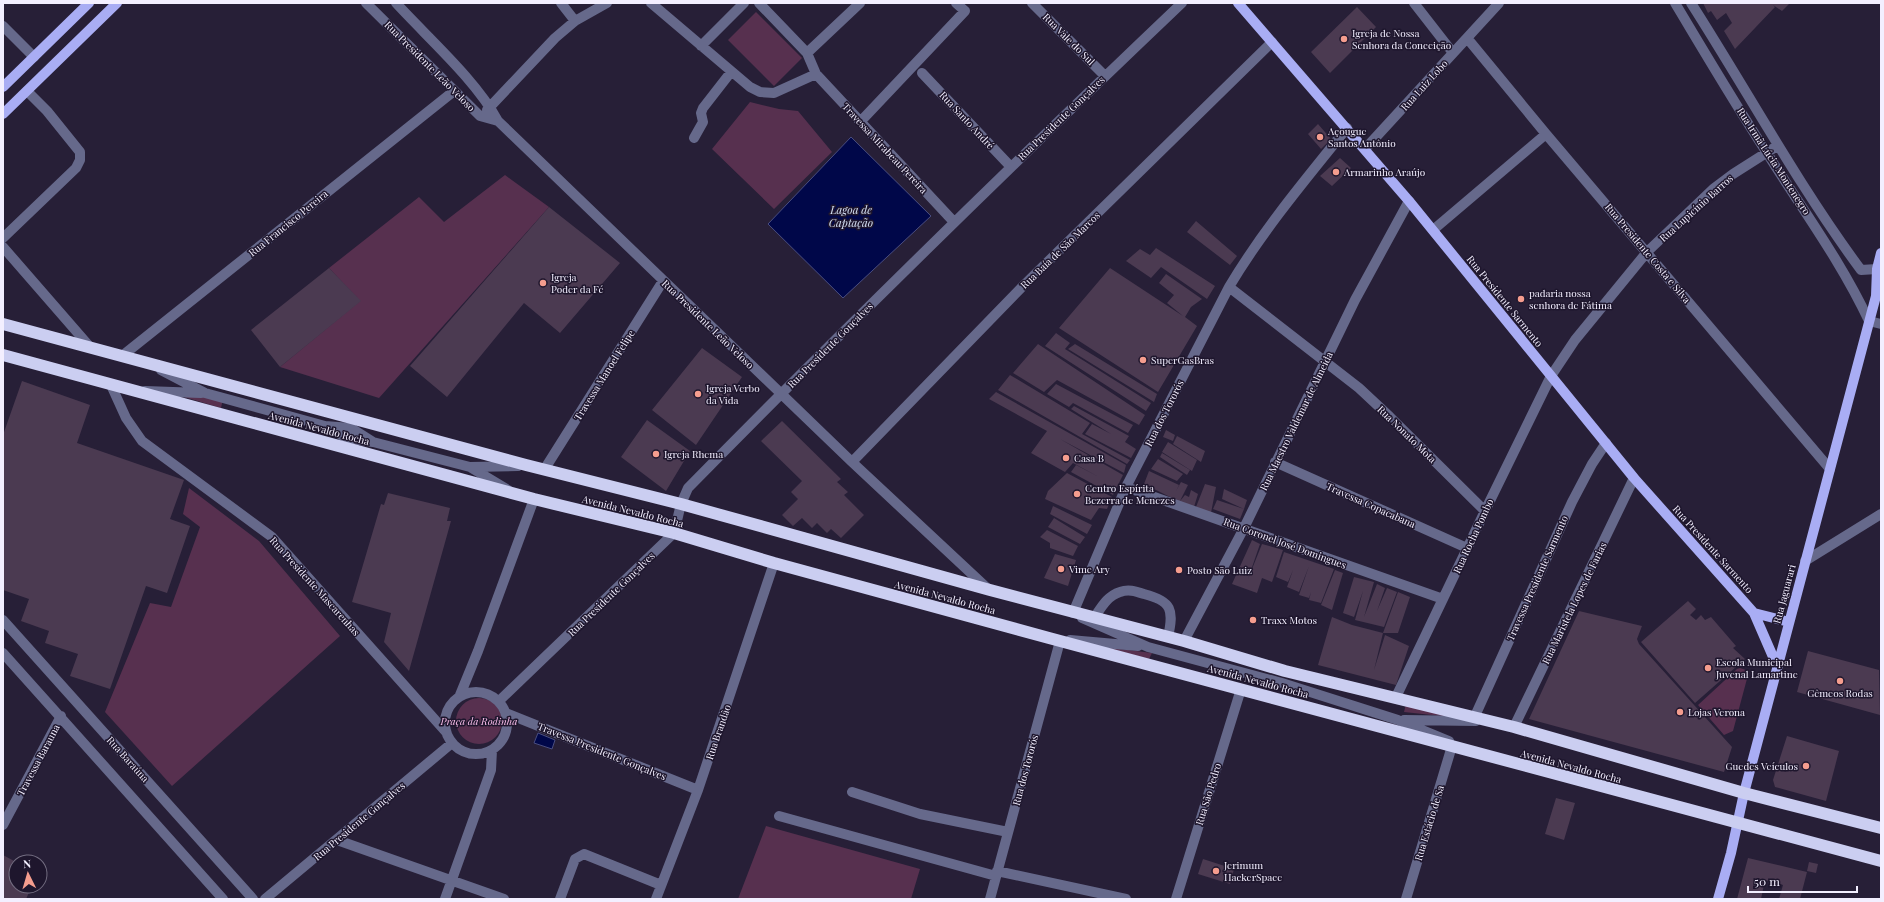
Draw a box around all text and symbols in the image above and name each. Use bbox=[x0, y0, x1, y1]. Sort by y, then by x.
street label: Rua Vale do Sul bbox=[1040, 10, 1098, 68]
street label: Rua Presidente Leão Veloso bbox=[382, 18, 479, 115]
place label: Igreja de Nossa Senhora da Conceição bbox=[1352, 26, 1452, 52]
marker: Igreja de Nossa Senhora da Conceição bbox=[1339, 34, 1349, 44]
street label: Rua Luiz Lobo bbox=[1397, 56, 1451, 113]
street label: Rua Presidente Gonçalves bbox=[1015, 73, 1107, 163]
street label: Rua Santo André bbox=[936, 88, 998, 152]
street label: Travessa Mirabeau Pereira bbox=[839, 100, 931, 196]
street label: Rua Irmã Lúcia Montenegro bbox=[1734, 105, 1814, 218]
place label: Açougue Santos Antônio bbox=[1327, 124, 1396, 150]
marker: Açougue Santos Antônio bbox=[1315, 132, 1325, 142]
place label: Armarinho Araújo bbox=[1343, 165, 1426, 179]
marker: Armarinho Araújo bbox=[1331, 167, 1341, 177]
street label: Rua Lupicínio Barros bbox=[1656, 171, 1736, 245]
street label: Rua Francisco Pereira bbox=[245, 187, 331, 259]
street label: Rua Presidente Costa e Silva bbox=[1602, 200, 1694, 306]
water label: Lagoa de Captação bbox=[829, 202, 873, 230]
street label: Rua Baía de São Marcos bbox=[1017, 208, 1103, 292]
street label: Rua Presidente Sarmento bbox=[1464, 252, 1547, 350]
place label: Igreja Poder da Fé bbox=[551, 270, 604, 296]
street label: Rua Presidente Leão Veloso bbox=[659, 276, 757, 372]
marker: Igreja Poder da Fé bbox=[538, 278, 548, 288]
place label: padaria nossa senhora de Fátima bbox=[1529, 286, 1612, 312]
marker: padaria nossa senhora de Fátima bbox=[1516, 294, 1526, 304]
street label: Rua Presidente Gonçalves bbox=[784, 299, 876, 391]
street label: Travessa Manoel Felipe bbox=[570, 327, 638, 423]
street label: Rua Maestro Valdemar de Almeida bbox=[1256, 349, 1336, 493]
place label: SuperGasBras bbox=[1151, 353, 1214, 367]
marker: SuperGasBras bbox=[1138, 355, 1148, 365]
street label: Rua dos Tororós bbox=[1141, 377, 1187, 449]
place label: Igreja Verbo da Vida bbox=[706, 381, 760, 407]
marker: Igreja Verbo da Vida bbox=[693, 389, 703, 399]
street label: Rua Nonato Mota bbox=[1374, 402, 1440, 466]
street label: Avenida Nevaldo Rocha bbox=[266, 408, 371, 448]
place label: Igreja Rhema bbox=[664, 447, 723, 461]
marker: Igreja Rhema bbox=[651, 449, 661, 459]
place label: Casa B bbox=[1074, 451, 1104, 465]
marker: Casa B bbox=[1061, 453, 1071, 463]
street label: Travessa Copacabana bbox=[1324, 479, 1418, 531]
place label: Centro Espírita Bezerra de Menezes bbox=[1085, 481, 1175, 507]
marker: Centro Espírita Bezerra de Menezes bbox=[1072, 489, 1082, 499]
street label: Avenida Nevaldo Rocha bbox=[580, 491, 685, 530]
street label: Rua Rocha Pombo bbox=[1450, 496, 1497, 576]
street label: Rua Presidente Sarmento bbox=[1670, 502, 1757, 596]
street label: Travessa Presidente Sarmento bbox=[1503, 513, 1571, 643]
street label: Rua Coronel José Domingues bbox=[1222, 514, 1348, 572]
street label: Rua Presidente Mascarenhas bbox=[267, 533, 363, 639]
street label: Rua Maristela Lopes de Farias bbox=[1538, 540, 1610, 666]
street label: Rua Presidente Gonçalves bbox=[565, 549, 657, 639]
place label: Vime Ary bbox=[1068, 562, 1110, 576]
place label: Posto São Luiz bbox=[1187, 563, 1252, 577]
street label: Rua Jaguarari bbox=[1769, 563, 1799, 625]
marker: Vime Ary bbox=[1056, 564, 1066, 574]
marker: Posto São Luiz bbox=[1174, 565, 1184, 575]
street label: Avenida Nevaldo Rocha bbox=[892, 577, 997, 617]
place label: Traxx Motos bbox=[1261, 613, 1317, 627]
marker: Traxx Motos bbox=[1248, 615, 1258, 625]
place label: Escola Municipal Juvenal Lamartine bbox=[1715, 655, 1798, 681]
street label: Avenida Nevaldo Rocha bbox=[1205, 661, 1310, 701]
marker: Escola Municipal Juvenal Lamartine bbox=[1703, 663, 1713, 673]
marker: Gêmeos Rodas bbox=[1835, 676, 1845, 686]
place label: Gêmeos Rodas bbox=[1807, 686, 1873, 700]
street label: Rua Brandâo bbox=[702, 702, 734, 761]
place label: Lojas Verona bbox=[1688, 705, 1745, 719]
marker: Lojas Verona bbox=[1675, 707, 1685, 717]
park label: Praça da Rodinha bbox=[440, 714, 517, 728]
street label: Travessa Presidente Gonçalves bbox=[536, 719, 668, 783]
street label: Travessa Barauna bbox=[13, 722, 63, 798]
street label: Rua Baraúna bbox=[104, 733, 152, 785]
street label: Rua dos Tororós bbox=[1009, 733, 1041, 807]
street label: Avenida Nevaldo Rocha bbox=[1518, 746, 1623, 786]
place label: Guedes Veículos bbox=[1726, 759, 1798, 773]
street label: Rua São Pedro bbox=[1192, 761, 1224, 827]
marker: Guedes Veículos bbox=[1801, 761, 1811, 771]
street label: Rua Presidente Gonçalves bbox=[310, 778, 408, 864]
street label: Rua Estácio de Sa bbox=[1411, 784, 1447, 862]
north arrow bbox=[8, 854, 48, 894]
text: N bbox=[22, 856, 32, 871]
place label: Jerimum HackerSpace bbox=[1223, 858, 1282, 884]
marker: Jerimum HackerSpace bbox=[1211, 866, 1221, 876]
scale bar bbox=[1748, 868, 1857, 894]
text: 50 m bbox=[1754, 873, 1780, 889]

